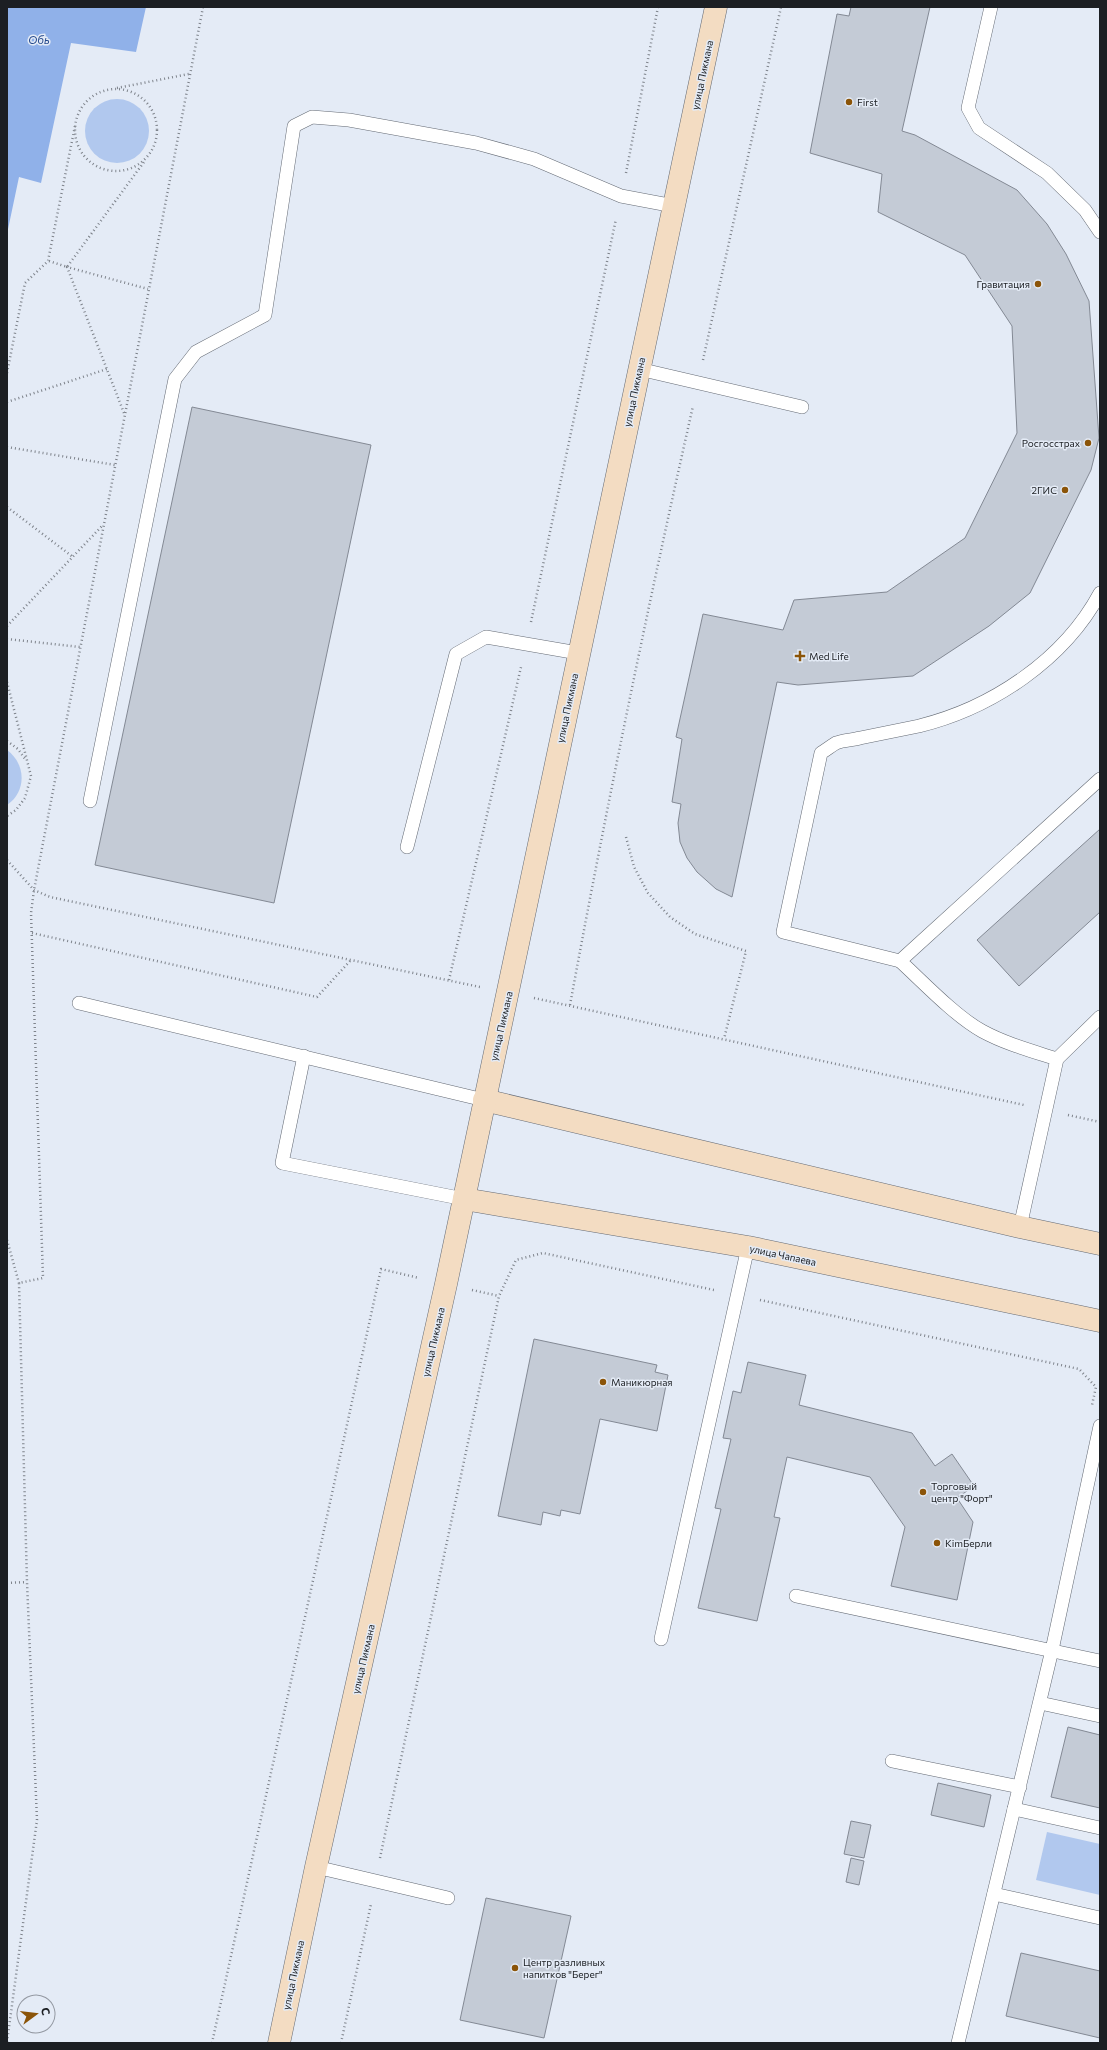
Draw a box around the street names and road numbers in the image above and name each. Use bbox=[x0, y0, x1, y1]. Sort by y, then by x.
street label: улица Пикмана bbox=[689, 39, 715, 111]
street label: улица Пикмана bbox=[621, 356, 647, 428]
street label: улица Пикмана bbox=[554, 672, 580, 744]
street label: улица Пикмана bbox=[487, 990, 515, 1062]
street label: улица Чапаева bbox=[749, 1242, 817, 1268]
street label: улица Пикмана bbox=[419, 1306, 447, 1378]
street label: улица Пикмана bbox=[349, 1623, 377, 1695]
street label: улица Пикмана bbox=[280, 1939, 306, 2011]

